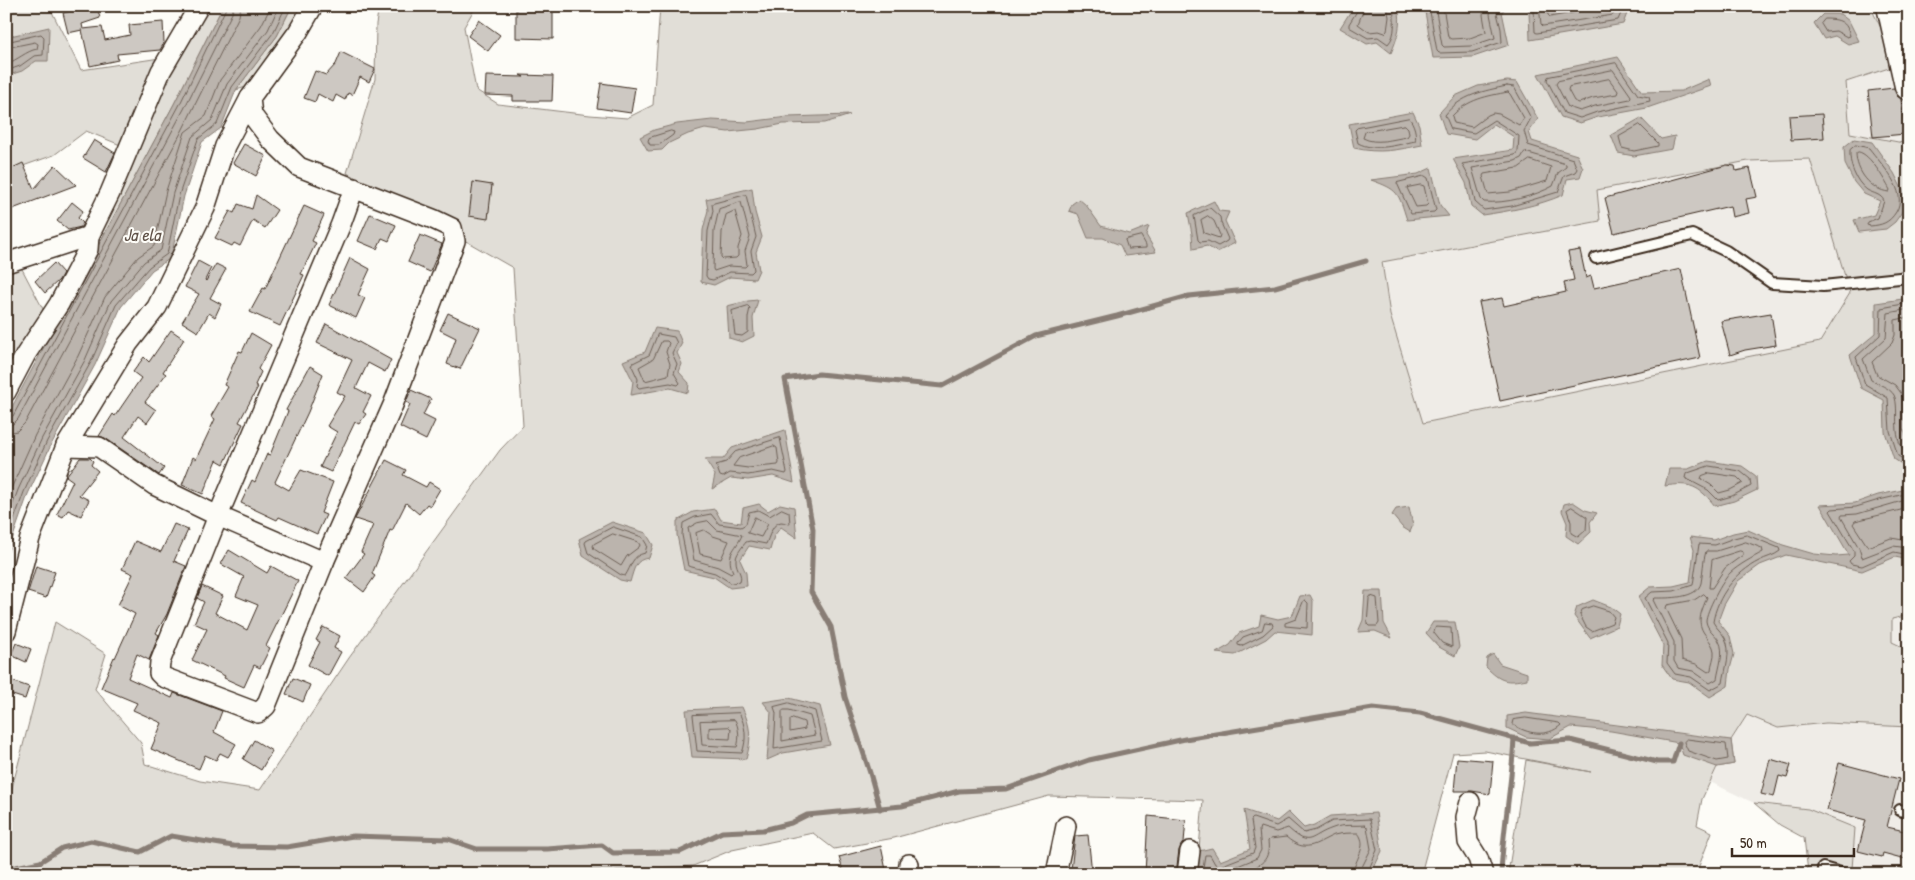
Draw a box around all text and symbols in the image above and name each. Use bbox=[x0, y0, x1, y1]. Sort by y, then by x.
water label: Ja ela bbox=[124, 222, 162, 247]
scale bar bbox=[1732, 825, 1855, 857]
text: 50 m bbox=[1740, 832, 1767, 853]

